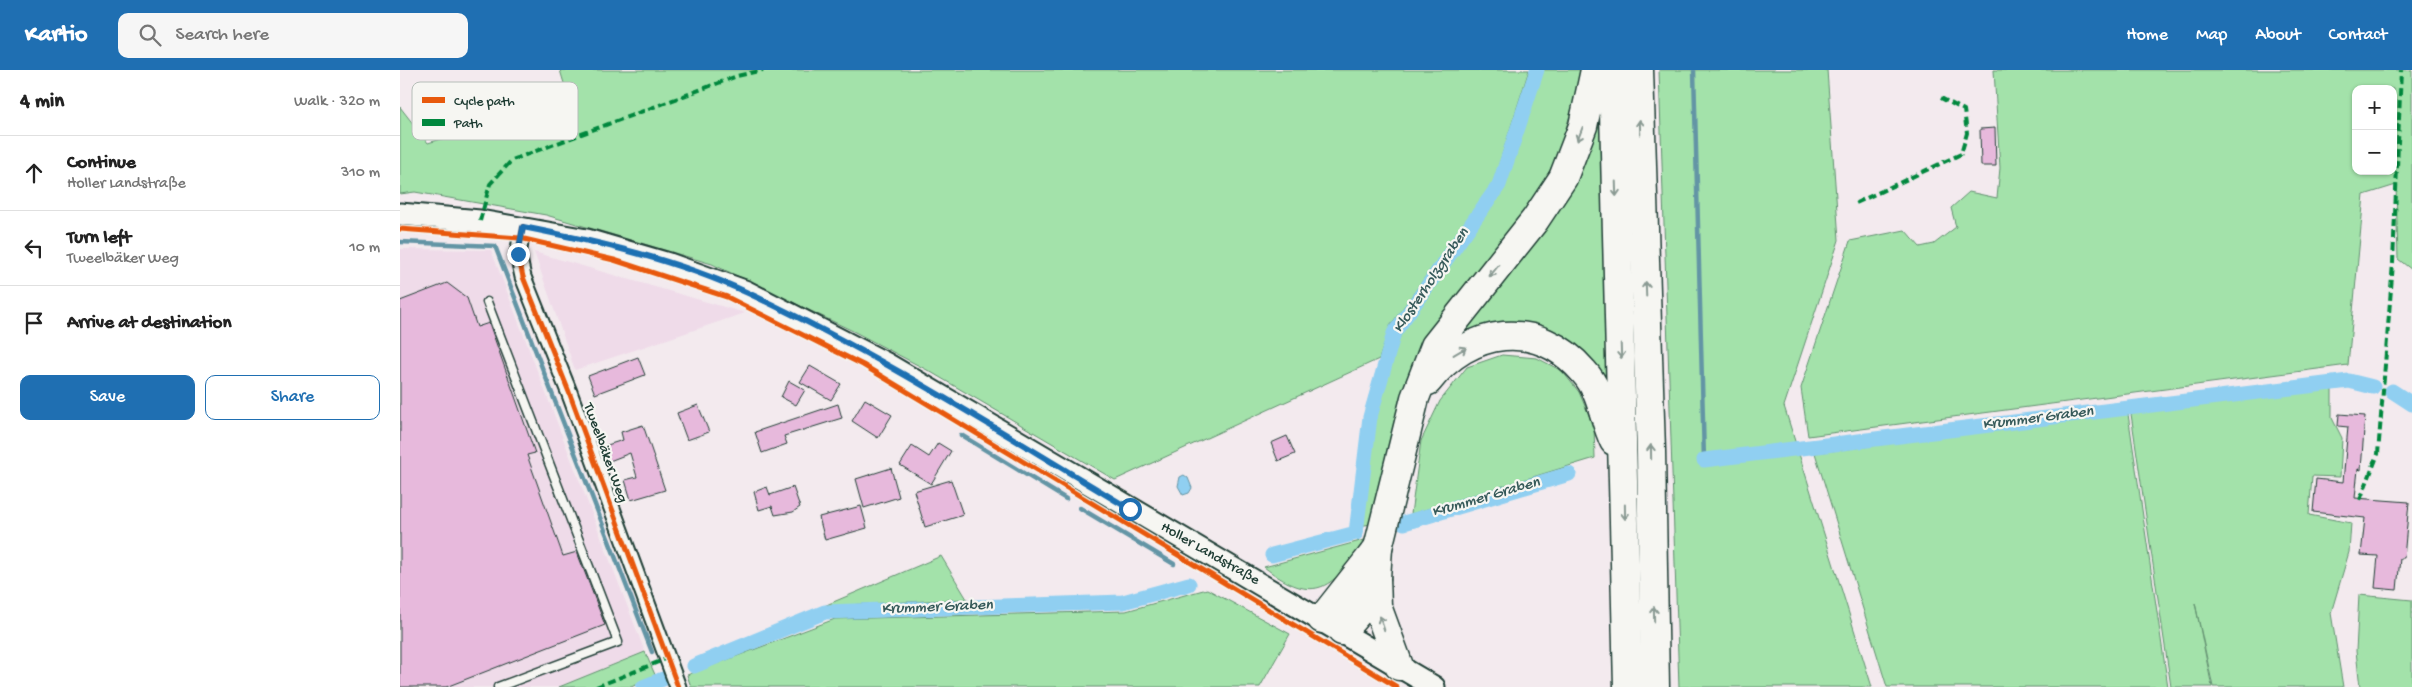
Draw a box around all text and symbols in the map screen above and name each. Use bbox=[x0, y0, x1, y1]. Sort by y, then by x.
search box bbox=[118, 13, 468, 58]
text: Kartio bbox=[25, 21, 88, 50]
icon: search bbox=[136, 21, 164, 49]
text: Search here bbox=[176, 24, 269, 47]
text: Home bbox=[2126, 25, 2168, 46]
text: Map bbox=[2196, 25, 2227, 46]
text: About bbox=[2255, 25, 2301, 46]
text: Contact bbox=[2329, 25, 2387, 46]
legend bbox=[412, 82, 578, 140]
map controls bbox=[2352, 85, 2397, 175]
button: + bbox=[2352, 85, 2397, 130]
text: 4 min bbox=[20, 90, 64, 115]
text: Walk · 320 m bbox=[294, 93, 380, 112]
text: Cycle path bbox=[454, 94, 515, 111]
text: Path bbox=[453, 116, 483, 133]
one-way arrow bbox=[1636, 119, 1645, 135]
one-way arrow bbox=[1574, 126, 1584, 141]
button: − bbox=[2352, 130, 2397, 175]
text: Continue bbox=[67, 152, 136, 175]
icon: ahead bbox=[20, 159, 48, 187]
text: 310 m bbox=[341, 164, 380, 183]
text: Holler Landstraße bbox=[67, 175, 186, 194]
one-way arrow bbox=[1611, 180, 1621, 196]
water label: Klosterholzgraben bbox=[1390, 225, 1474, 337]
text: Turn left bbox=[67, 227, 131, 250]
icon: left bbox=[20, 234, 48, 262]
text: 10 m bbox=[349, 239, 380, 258]
route end bbox=[507, 243, 530, 266]
text: Tweelbäker Weg bbox=[67, 250, 179, 269]
one-way arrow bbox=[1489, 264, 1500, 277]
one-way arrow bbox=[1641, 282, 1650, 298]
icon: arrive bbox=[20, 309, 48, 337]
text: Arrive at destination bbox=[67, 312, 231, 335]
one-way arrow bbox=[1616, 343, 1625, 359]
one-way arrow bbox=[1452, 345, 1466, 355]
button: Save bbox=[20, 375, 195, 420]
button: Share bbox=[205, 375, 380, 420]
street label: Tweelbäker Weg bbox=[578, 400, 631, 505]
water label: Krummer Graben bbox=[1982, 403, 2095, 435]
one-way arrow bbox=[1646, 444, 1656, 460]
water label: Krummer Graben bbox=[1430, 473, 1543, 522]
route start bbox=[1119, 498, 1142, 521]
one-way arrow bbox=[1620, 504, 1630, 520]
street label: Holler Landstraße bbox=[1157, 518, 1263, 590]
water label: Krummer Graben bbox=[881, 597, 993, 619]
one-way arrow bbox=[1649, 607, 1659, 623]
one-way arrow bbox=[1377, 615, 1387, 631]

